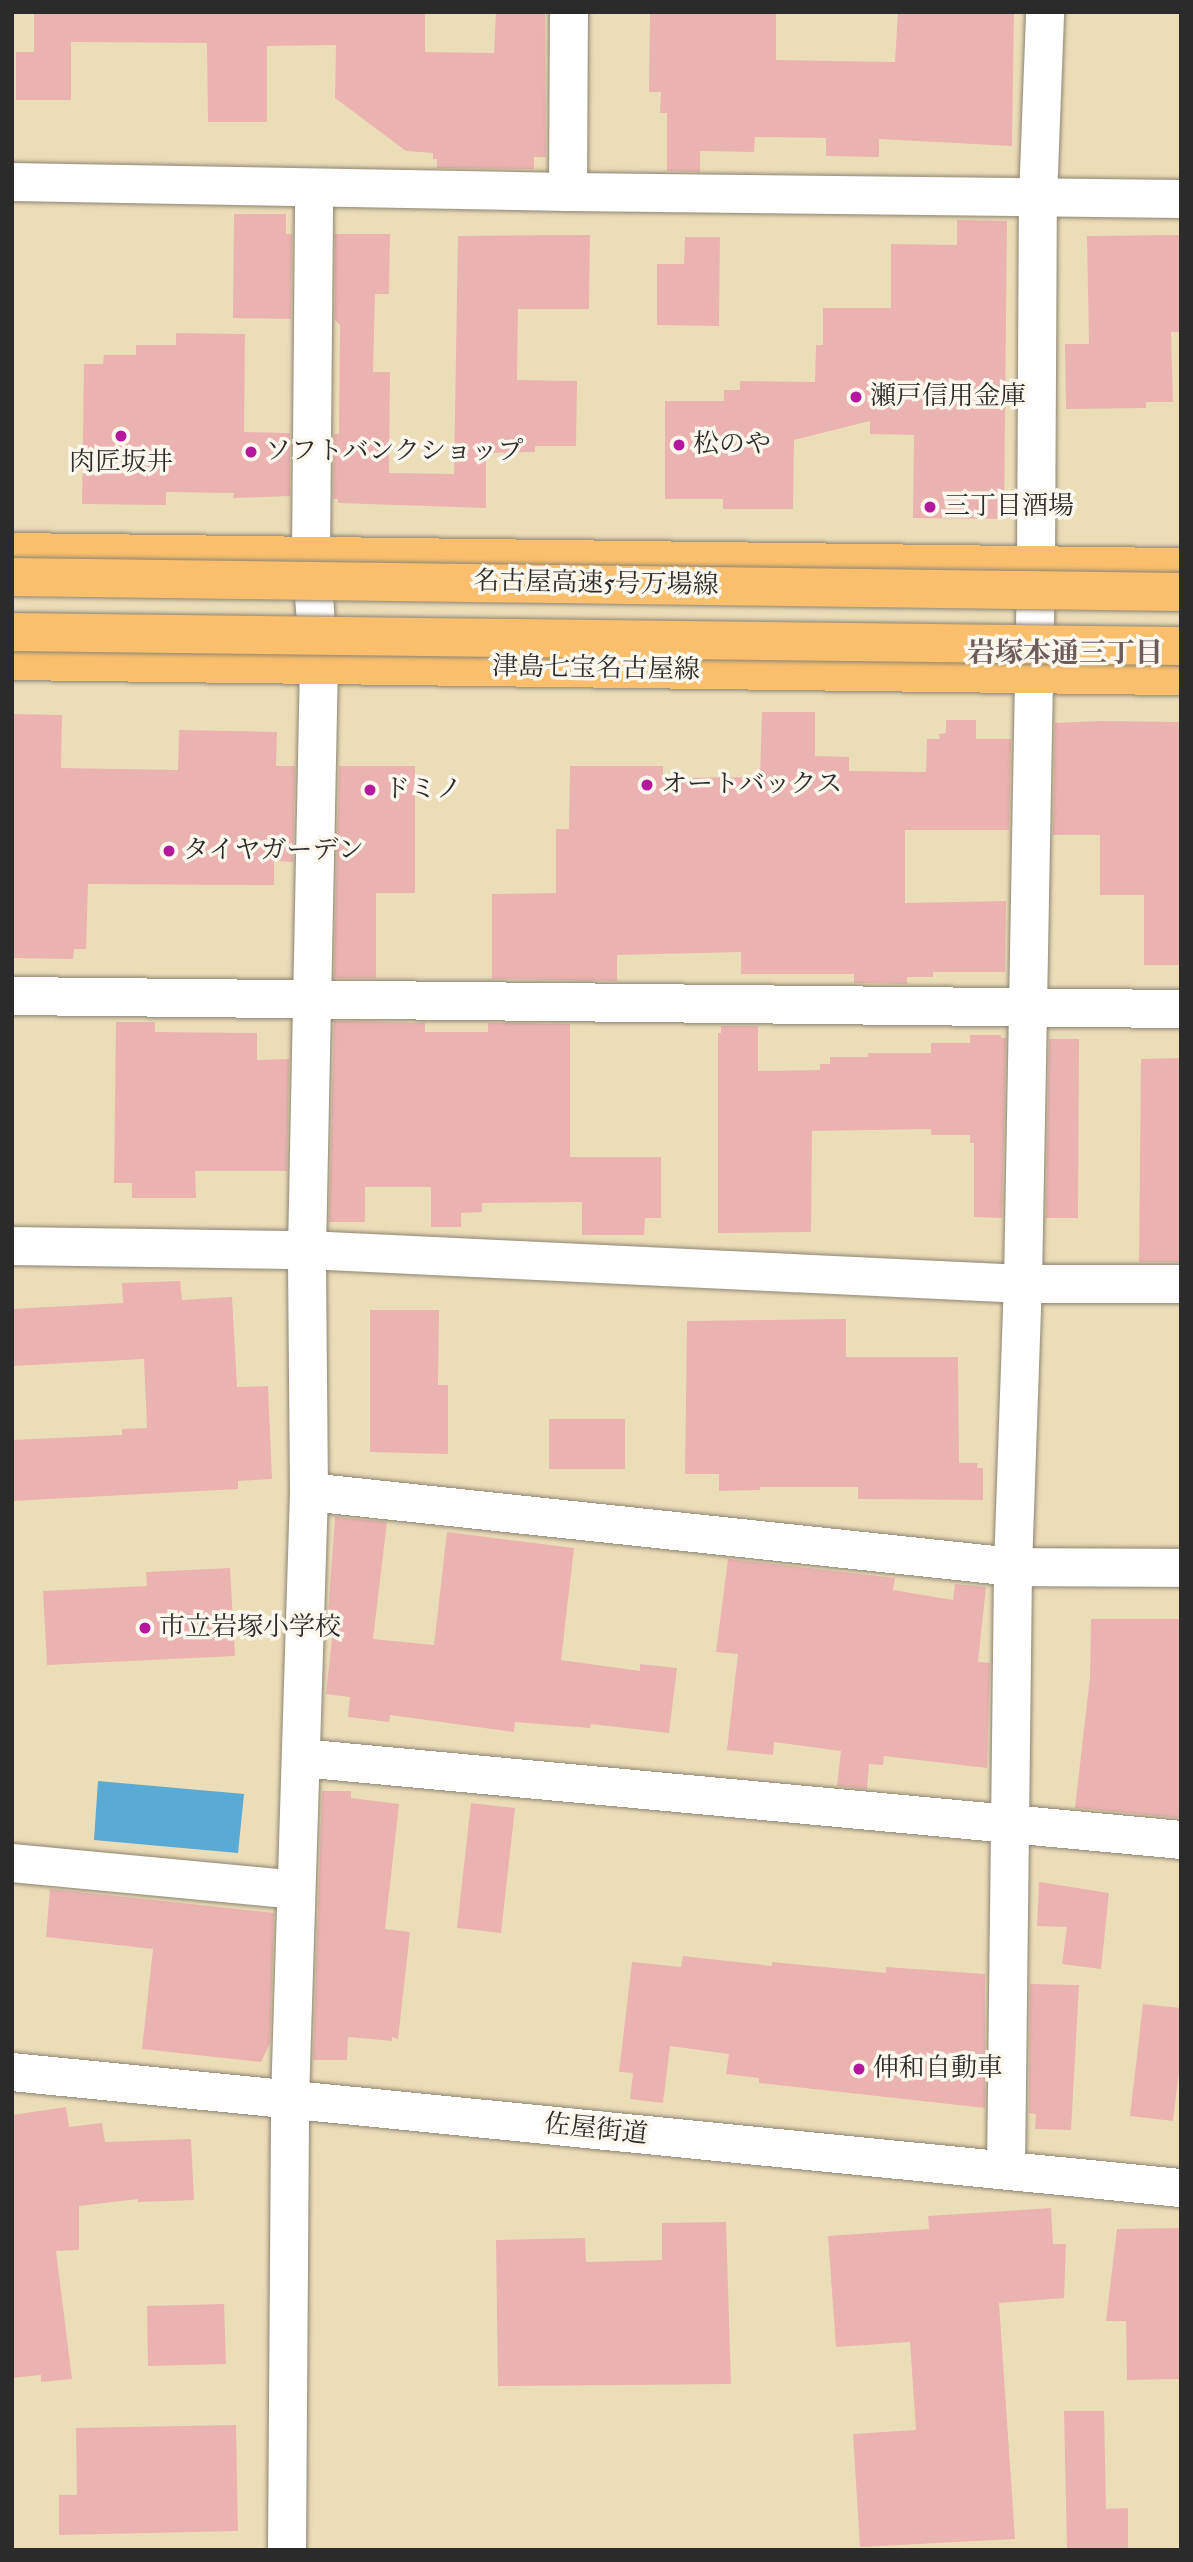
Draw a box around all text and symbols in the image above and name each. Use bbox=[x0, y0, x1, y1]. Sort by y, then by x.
place label: 瀬戸信用金庫 bbox=[870, 381, 1026, 413]
marker: 瀬戸信用金庫 bbox=[848, 389, 864, 405]
marker: 肉匠坂井 bbox=[113, 428, 129, 444]
place label: 松のや bbox=[693, 429, 771, 461]
place label: ソフトバンクショップ bbox=[265, 436, 525, 468]
marker: 松のや bbox=[671, 437, 687, 453]
marker: ソフトバンクショップ bbox=[243, 444, 259, 460]
place label: 肉匠坂井 bbox=[69, 447, 173, 479]
place label: 三丁目酒場 bbox=[944, 491, 1074, 523]
marker: 三丁目酒場 bbox=[922, 499, 938, 515]
street label: 名古屋高速5号万場線 bbox=[473, 566, 719, 602]
district label: 岩塚本通三丁目 bbox=[967, 637, 1163, 671]
street label: 津島七宝名古屋線 bbox=[492, 652, 700, 686]
place label: オートバックス bbox=[661, 769, 843, 801]
place label: ドミノ bbox=[384, 774, 462, 806]
marker: オートバックス bbox=[639, 777, 655, 793]
marker: ドミノ bbox=[362, 782, 378, 798]
place label: タイヤガーデン bbox=[183, 835, 365, 867]
marker: タイヤガーデン bbox=[161, 843, 177, 859]
place label: 市立岩塚小学校 bbox=[159, 1612, 341, 1644]
marker: 市立岩塚小学校 bbox=[137, 1620, 153, 1636]
place label: 伸和自動車 bbox=[873, 2053, 1003, 2085]
marker: 伸和自動車 bbox=[851, 2061, 867, 2077]
street label: 佐屋街道 bbox=[543, 2109, 649, 2151]

